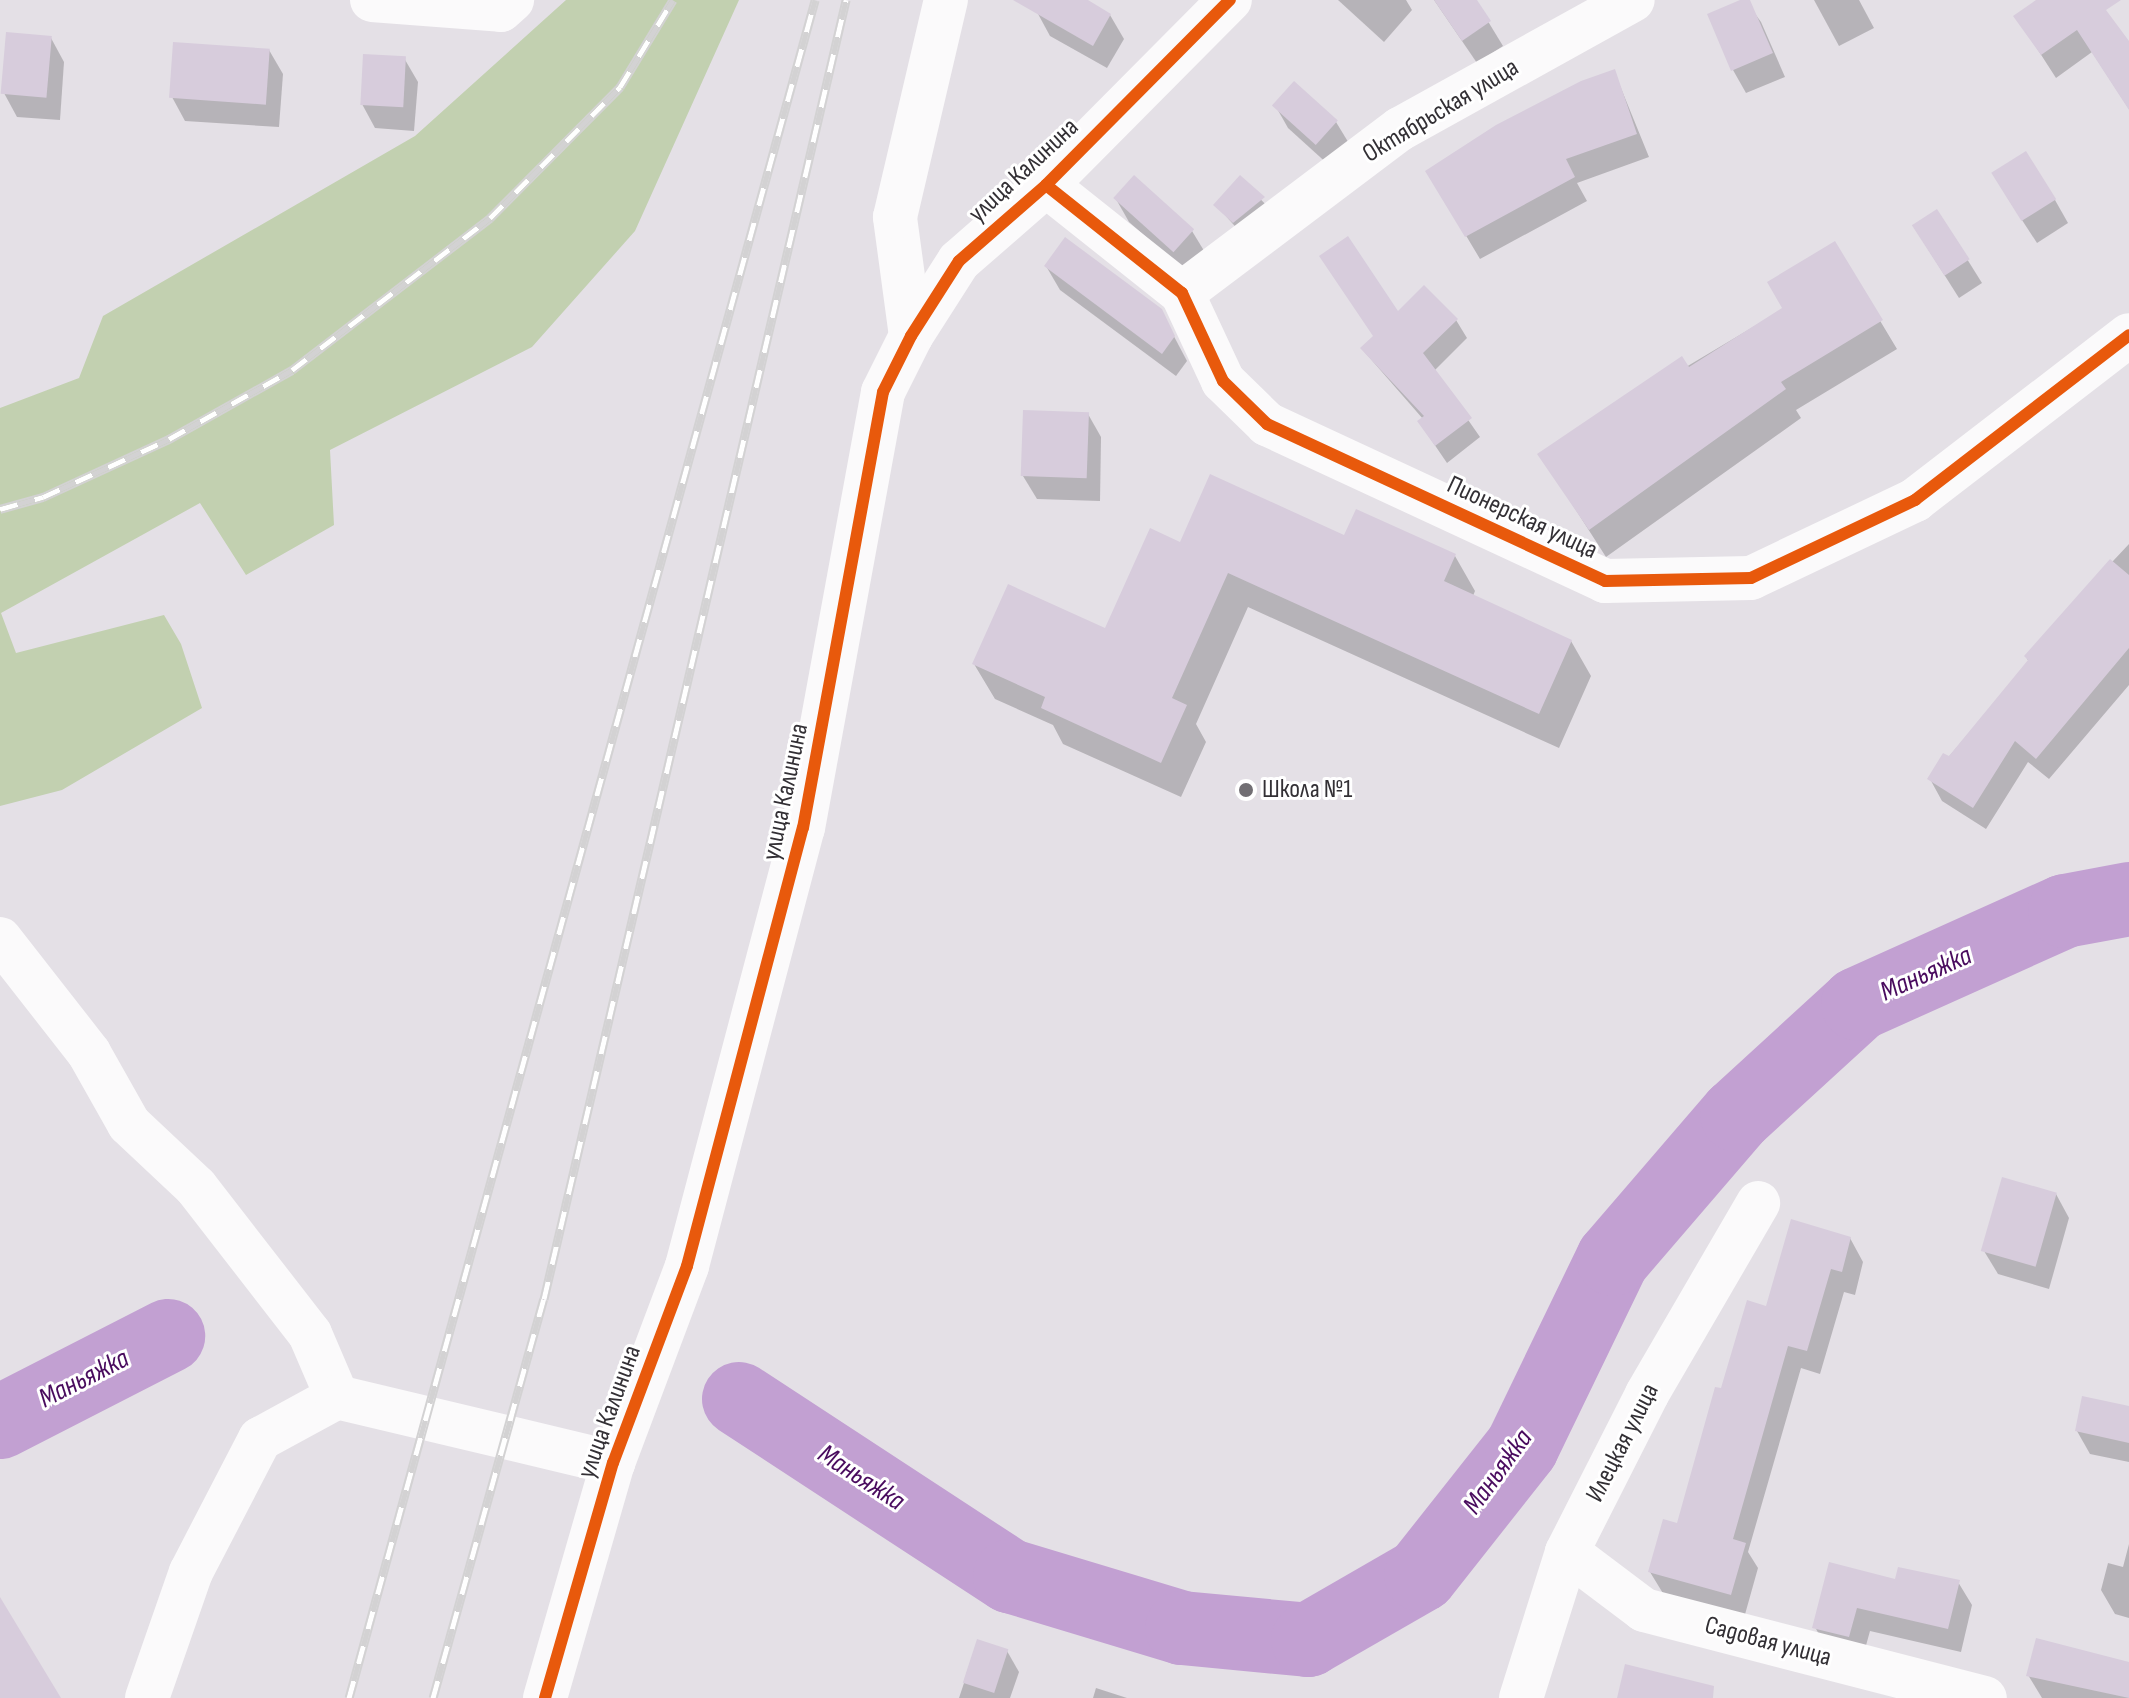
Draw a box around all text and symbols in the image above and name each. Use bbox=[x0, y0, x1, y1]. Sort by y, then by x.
street label: Октябрьская улица bbox=[1357, 52, 1525, 170]
street label: улица Калинина bbox=[963, 112, 1085, 230]
street label: Пионерская улица bbox=[1442, 470, 1602, 566]
street label: улица Калинина bbox=[756, 721, 816, 863]
place label: Школа №1 bbox=[1262, 774, 1352, 806]
marker: Школа №1 bbox=[1237, 781, 1255, 799]
water label: Маньяжка bbox=[1875, 939, 1977, 1009]
street label: улица Калинина bbox=[572, 1341, 648, 1483]
water label: Маньяжка bbox=[33, 1342, 135, 1416]
street label: Илецкая улица bbox=[1580, 1379, 1666, 1507]
water label: Маньяжка bbox=[1456, 1423, 1540, 1521]
water label: Маньяжка bbox=[811, 1438, 911, 1518]
street label: Садовая улица bbox=[1701, 1610, 1835, 1674]

